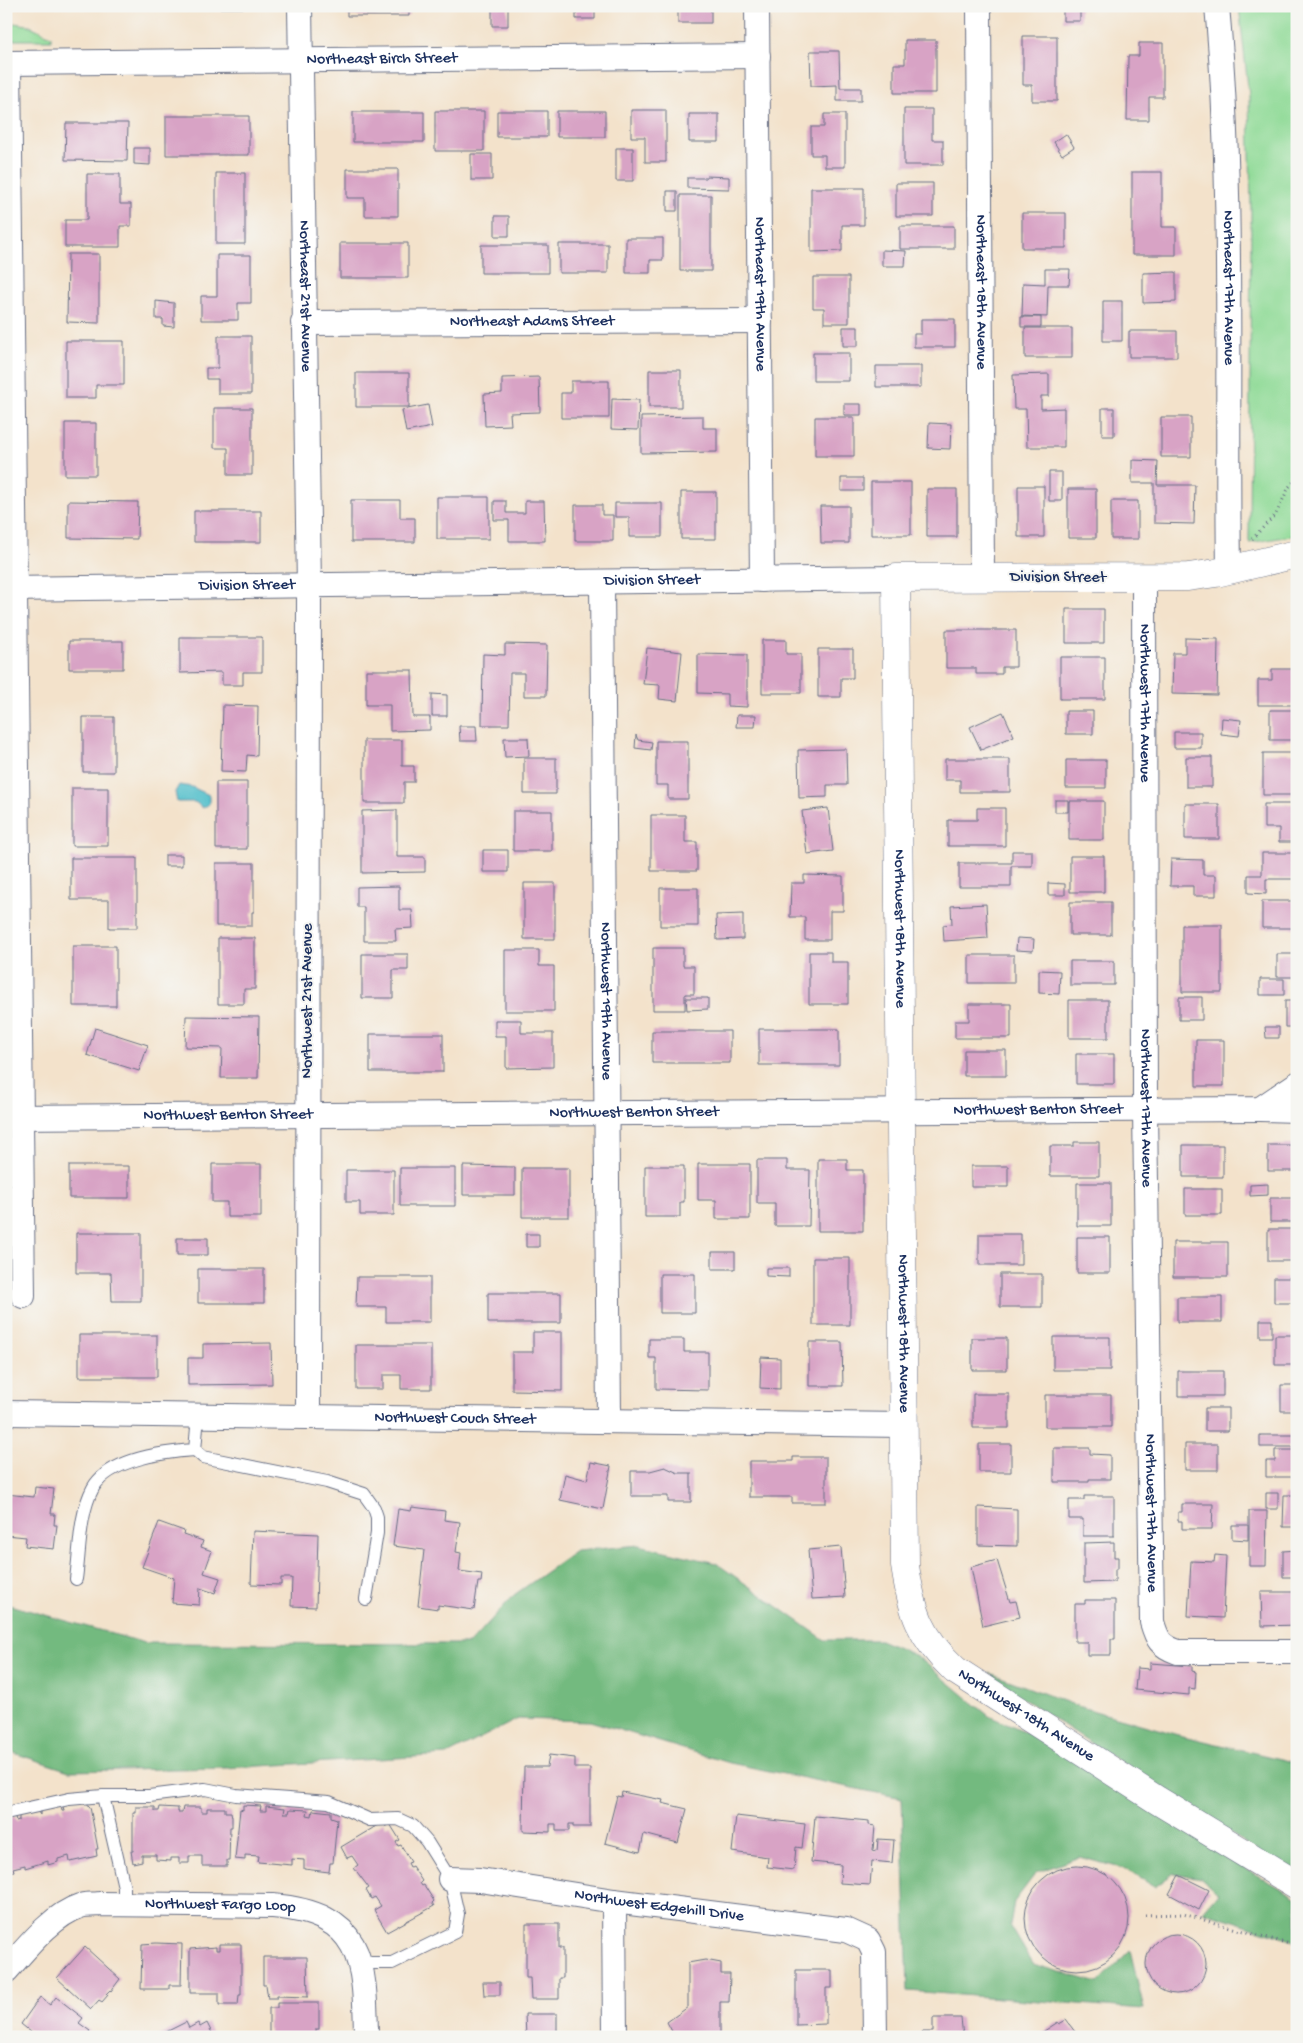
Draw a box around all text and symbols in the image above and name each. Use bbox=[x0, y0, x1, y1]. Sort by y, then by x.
street label: Northeast Birch Street bbox=[307, 49, 459, 70]
street label: Northeast 17th Avenue bbox=[1218, 210, 1238, 366]
street label: Northeast 18th Avenue bbox=[971, 214, 990, 370]
street label: Northeast 19th Avenue bbox=[749, 217, 770, 372]
street label: Northeast 21st Avenue bbox=[294, 220, 315, 373]
street label: Northeast Adams Street bbox=[450, 312, 616, 332]
street label: Division Street bbox=[1009, 569, 1108, 588]
street label: Division Street bbox=[603, 571, 702, 591]
street label: Division Street bbox=[198, 576, 297, 596]
street label: Northwest 17th Avenue bbox=[1135, 624, 1154, 783]
street label: Northwest 18th Avenue bbox=[889, 849, 909, 1009]
street label: Northwest 19th Avenue bbox=[595, 922, 616, 1081]
street label: Northwest 21st Avenue bbox=[299, 923, 318, 1079]
street label: Northwest 17th Avenue bbox=[1135, 1029, 1156, 1188]
street label: Northwest Benton Street bbox=[953, 1100, 1124, 1120]
street label: Northwest Benton Street bbox=[549, 1103, 720, 1123]
street label: Northwest Benton Street bbox=[143, 1106, 314, 1126]
street label: Northwest 18th Avenue bbox=[893, 1254, 913, 1414]
street label: Northwest Couch Street bbox=[374, 1408, 537, 1430]
street label: Northwest 17th Avenue bbox=[1140, 1434, 1161, 1593]
street label: Northwest 18th Avenue bbox=[954, 1665, 1098, 1767]
street label: Northwest Edgehill Drive bbox=[573, 1885, 746, 1927]
street label: Northwest Fargo Loop bbox=[145, 1895, 297, 1919]

